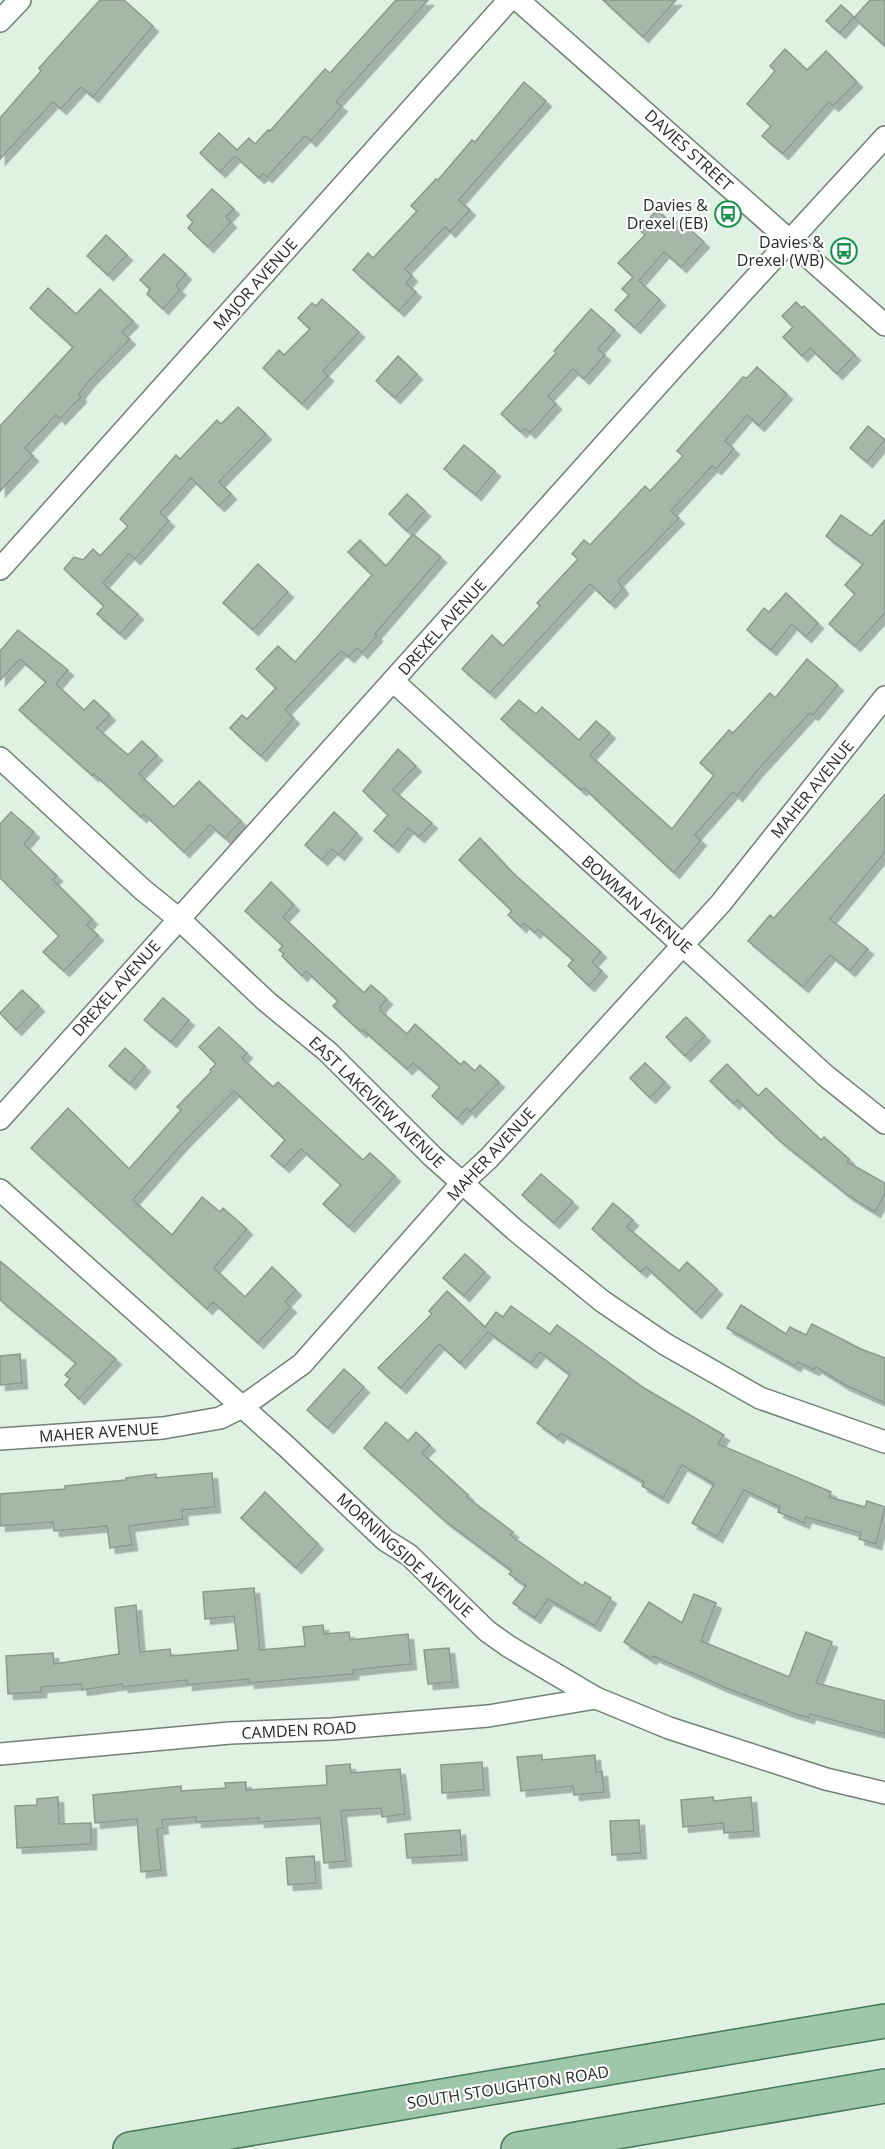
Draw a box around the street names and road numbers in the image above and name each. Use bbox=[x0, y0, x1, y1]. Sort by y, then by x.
street label: DAVIES STREET bbox=[640, 104, 738, 196]
street label: MAJOR AVENUE bbox=[208, 233, 302, 335]
street label: DREXEL AVENUE bbox=[393, 574, 491, 680]
street label: MAHER AVENUE bbox=[766, 735, 858, 843]
street label: BOWMAN AVENUE bbox=[577, 850, 697, 958]
street label: DREXEL AVENUE bbox=[67, 935, 165, 1041]
street label: EAST LAKEVIEW AVENUE bbox=[304, 1031, 450, 1173]
street label: MAHER AVENUE bbox=[442, 1102, 540, 1206]
street label: MAHER AVENUE bbox=[38, 1417, 160, 1447]
street label: MORNINGSIDE AVENUE bbox=[332, 1488, 478, 1622]
street label: CAMDEN ROAD bbox=[241, 1716, 357, 1744]
street label: SOUTH STOUGHTON ROAD bbox=[405, 2060, 611, 2114]

